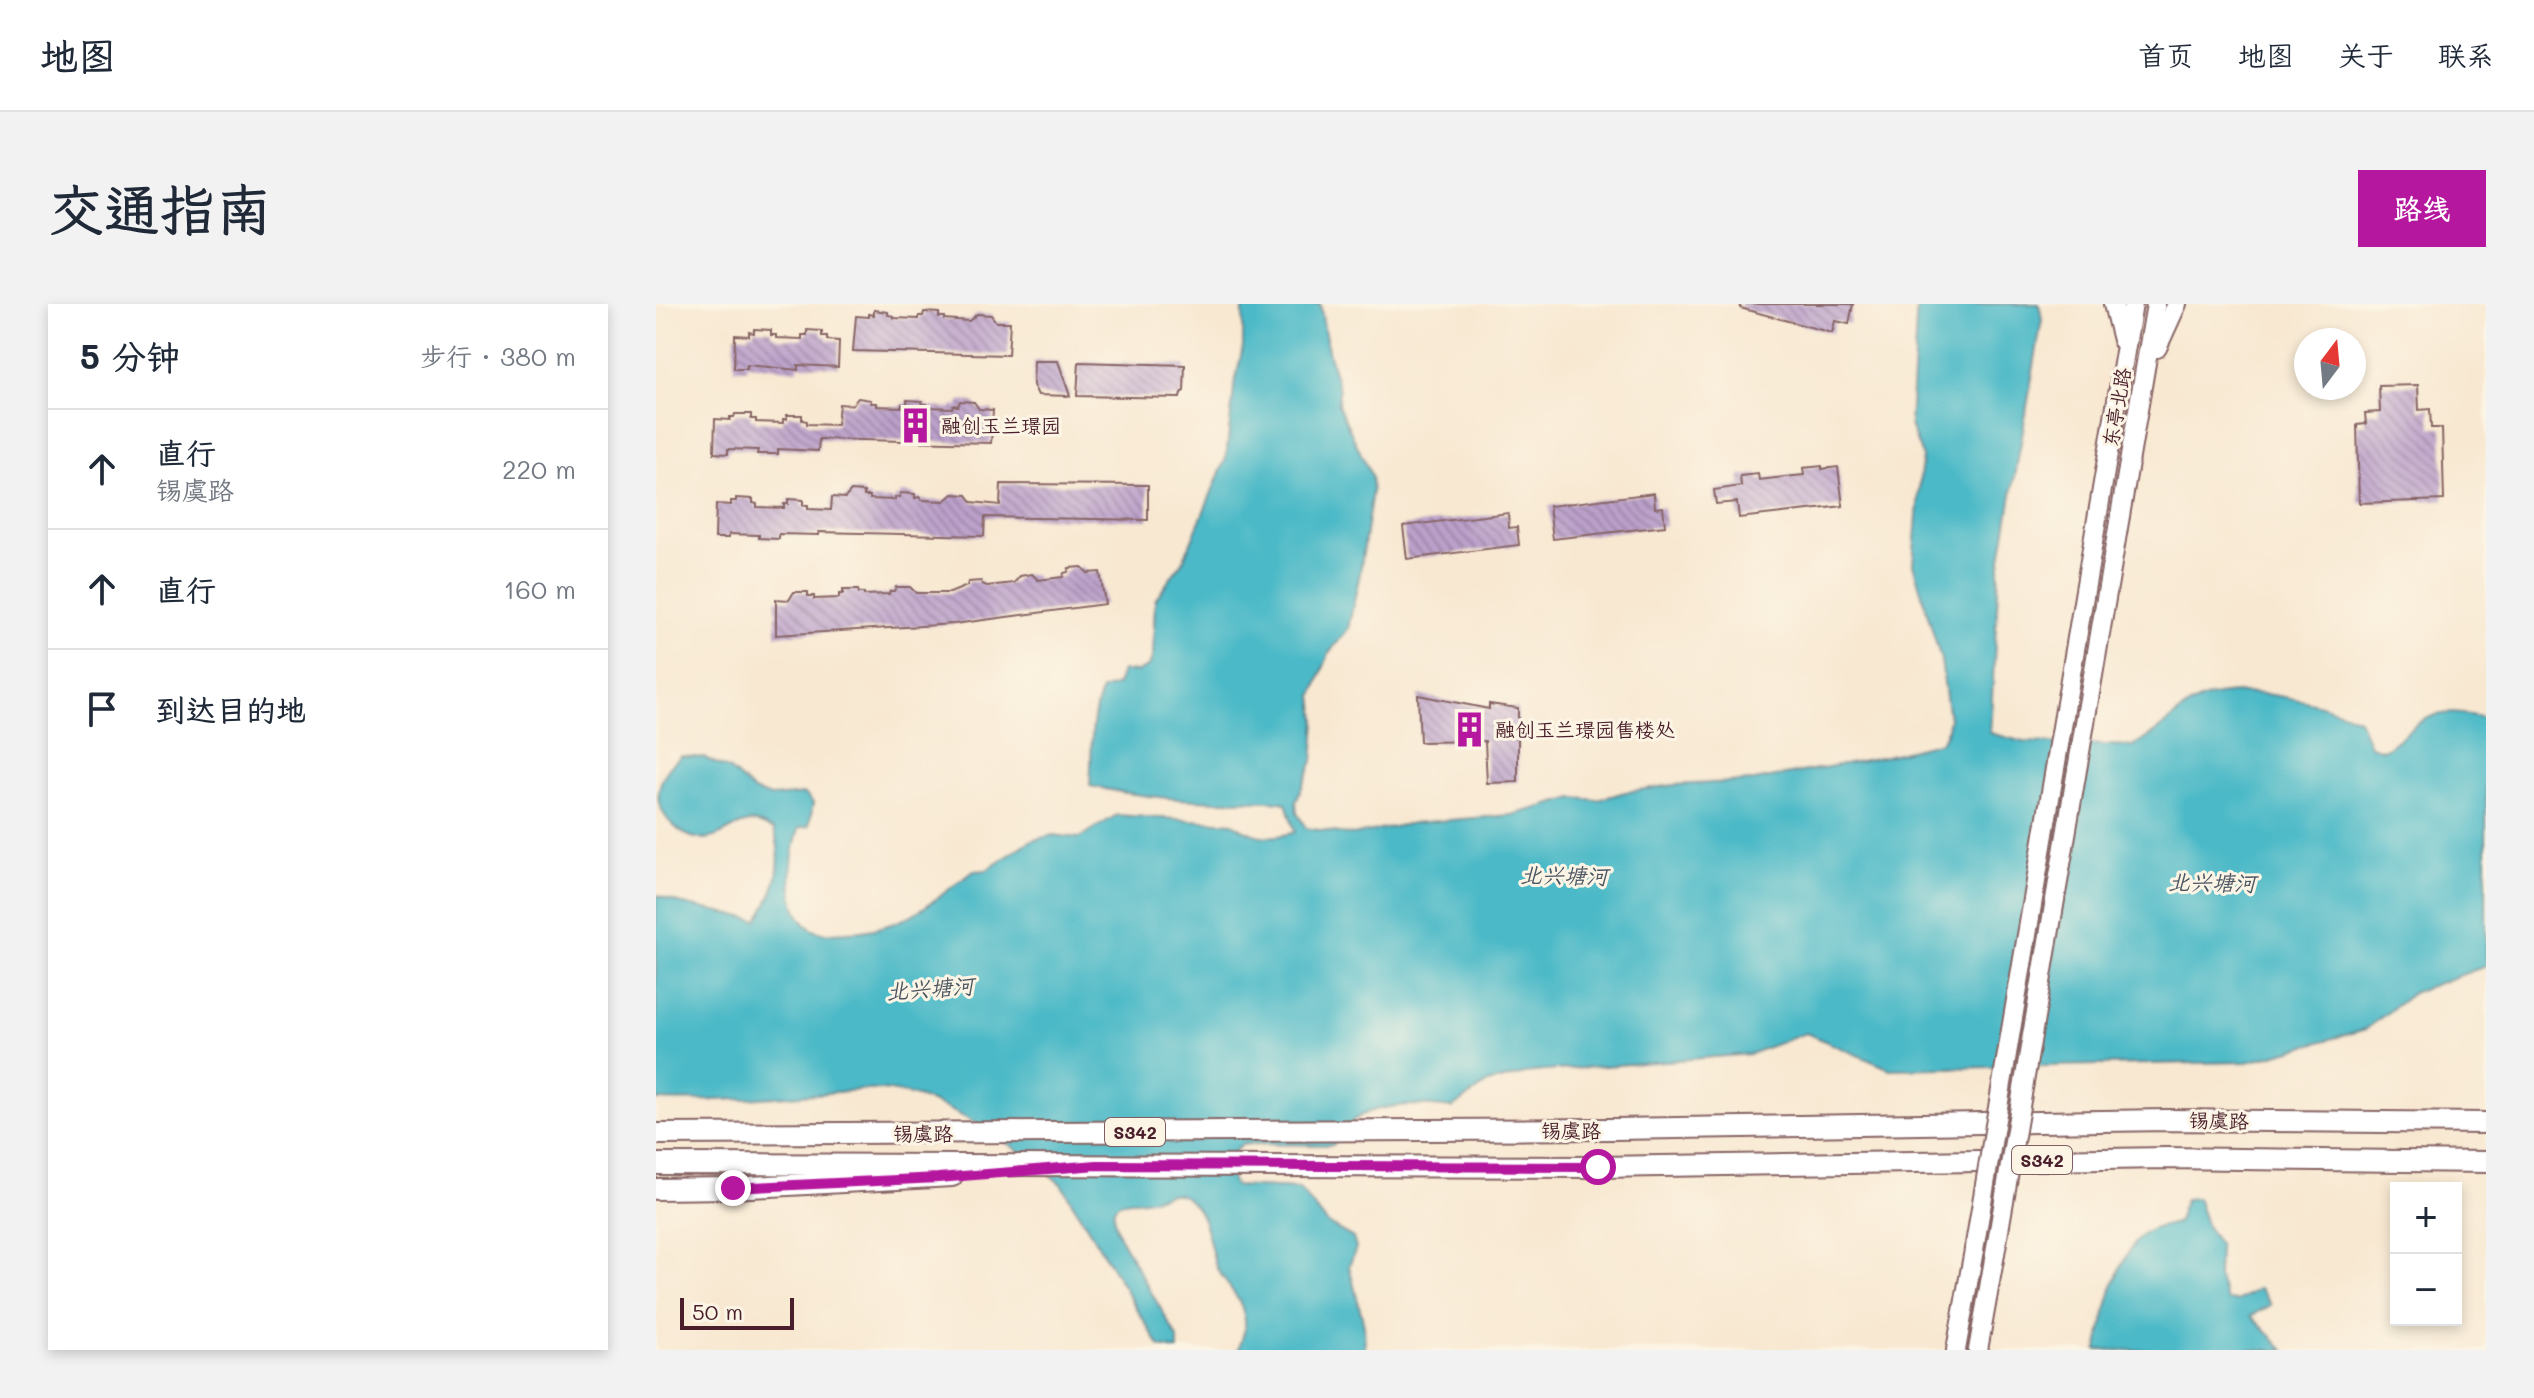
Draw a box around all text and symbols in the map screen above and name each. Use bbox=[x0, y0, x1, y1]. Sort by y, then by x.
text: 地图 bbox=[40, 30, 116, 80]
text: 首页 bbox=[2138, 37, 2194, 73]
text: 地图 bbox=[2238, 37, 2294, 73]
text: 关于 bbox=[2338, 37, 2394, 73]
text: 联系 bbox=[2438, 37, 2494, 73]
button: 路线 bbox=[2358, 170, 2486, 247]
text: 交通指南 bbox=[48, 171, 272, 244]
north arrow bbox=[2294, 328, 2366, 400]
text: 5 分钟 bbox=[80, 333, 180, 378]
text: 步行 · 380 m bbox=[420, 339, 576, 373]
street label: 东亭北路 bbox=[2096, 364, 2136, 449]
building icon: 融创玉兰璟园 bbox=[896, 406, 934, 444]
place label: 融创玉兰璟园 bbox=[941, 412, 1061, 438]
text: 直行 bbox=[156, 432, 216, 472]
icon: ahead bbox=[80, 447, 124, 491]
text: 220 m bbox=[502, 452, 576, 486]
text: 锡虞路 bbox=[156, 473, 234, 507]
icon: ahead bbox=[80, 567, 124, 611]
text: 直行 bbox=[156, 569, 216, 609]
text: 160 m bbox=[504, 572, 576, 606]
icon: arrive bbox=[80, 687, 124, 731]
text: 到达目的地 bbox=[156, 689, 306, 729]
building icon: 融创玉兰璟园售楼处 bbox=[1450, 710, 1488, 748]
place label: 融创玉兰璟园售楼处 bbox=[1495, 716, 1675, 742]
water label: 北兴塘河 bbox=[1520, 860, 1611, 890]
water label: 北兴塘河 bbox=[2168, 867, 2259, 897]
water label: 北兴塘河 bbox=[885, 970, 978, 1006]
street label: 锡虞路 bbox=[2189, 1106, 2250, 1134]
street label: 锡虞路 bbox=[1541, 1117, 1602, 1143]
road number: S342 bbox=[1105, 1118, 1165, 1146]
street label: 锡虞路 bbox=[893, 1120, 954, 1146]
road number: S342 bbox=[2012, 1146, 2072, 1174]
route start bbox=[1580, 1149, 1616, 1185]
route end bbox=[715, 1170, 751, 1206]
map controls bbox=[2390, 1182, 2462, 1326]
button: + bbox=[2390, 1182, 2462, 1254]
button: − bbox=[2390, 1254, 2462, 1326]
scale bar bbox=[680, 1294, 794, 1330]
text: 50 m bbox=[692, 1297, 743, 1326]

